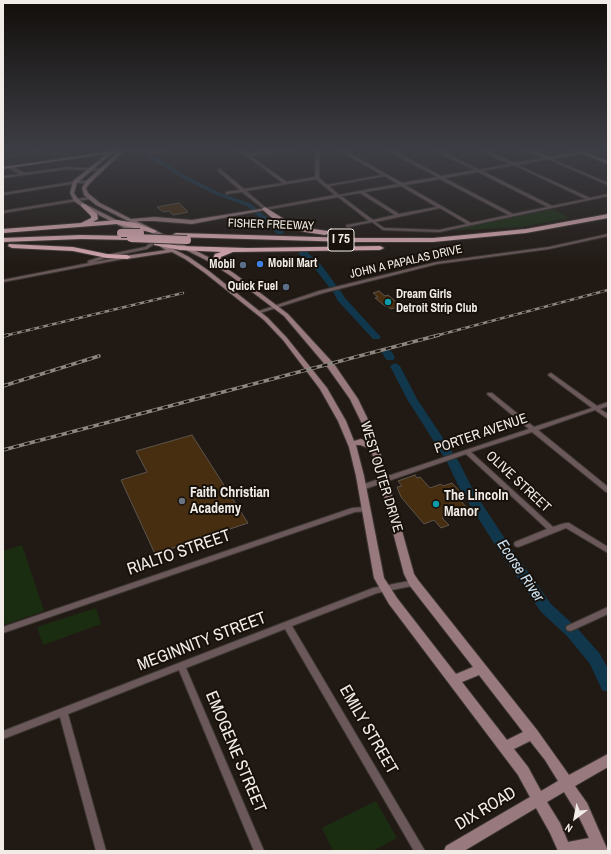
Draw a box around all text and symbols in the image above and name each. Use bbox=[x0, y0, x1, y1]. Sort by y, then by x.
street label: FISHER FREEWAY bbox=[228, 216, 314, 234]
road number: I 75 bbox=[328, 229, 354, 251]
street label: JOHN A PAPALAS DRIVE bbox=[348, 242, 464, 282]
place label: Mobil Mart bbox=[268, 257, 317, 271]
place label: Mobil bbox=[209, 258, 235, 272]
marker: Mobil Mart bbox=[255, 259, 265, 269]
marker: Mobil bbox=[238, 260, 248, 270]
place label: Quick Fuel bbox=[228, 280, 278, 294]
marker: Quick Fuel bbox=[281, 282, 291, 292]
place label: Dream Girls Detroit Strip Club bbox=[396, 288, 477, 316]
marker: Dream Girls Detroit Strip Club bbox=[383, 297, 393, 307]
street label: PORTER AVENUE bbox=[432, 410, 530, 458]
street label: WEST OUTER DRIVE bbox=[356, 420, 406, 534]
street label: OLIVE STREET bbox=[482, 448, 554, 516]
place label: Faith Christian Academy bbox=[190, 485, 270, 518]
place label: The Lincoln Manor bbox=[444, 488, 508, 520]
marker: Faith Christian Academy bbox=[177, 496, 187, 506]
marker: The Lincoln Manor bbox=[431, 499, 441, 509]
street label: RIALTO STREET bbox=[125, 526, 233, 580]
water label: Ecorse River bbox=[493, 537, 547, 605]
street label: MEGINNITY STREET bbox=[135, 608, 269, 676]
street label: EMILY STREET bbox=[334, 682, 402, 778]
street label: EMOGENE STREET bbox=[200, 688, 270, 816]
street label: DIX ROAD bbox=[452, 783, 520, 835]
north arrow bbox=[555, 798, 595, 838]
text: N bbox=[562, 821, 575, 836]

